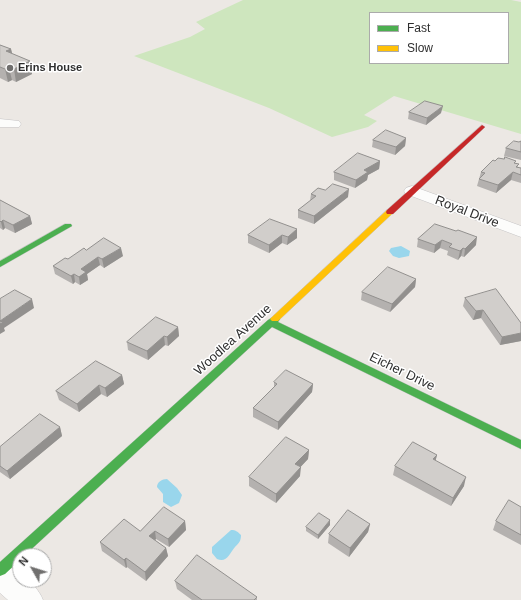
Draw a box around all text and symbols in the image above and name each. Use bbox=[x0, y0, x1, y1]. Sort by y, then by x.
legend bbox=[369, 12, 509, 64]
text: Fast bbox=[407, 21, 430, 35]
text: Slow bbox=[407, 41, 433, 55]
place label: Erins House bbox=[18, 61, 82, 75]
marker: Erins House bbox=[5, 63, 15, 73]
street label: Royal Drive bbox=[433, 193, 501, 231]
street label: Woodlea Avenue bbox=[191, 301, 275, 379]
street label: Eicher Drive bbox=[367, 349, 437, 395]
north arrow bbox=[12, 548, 52, 588]
text: N bbox=[16, 554, 31, 568]

